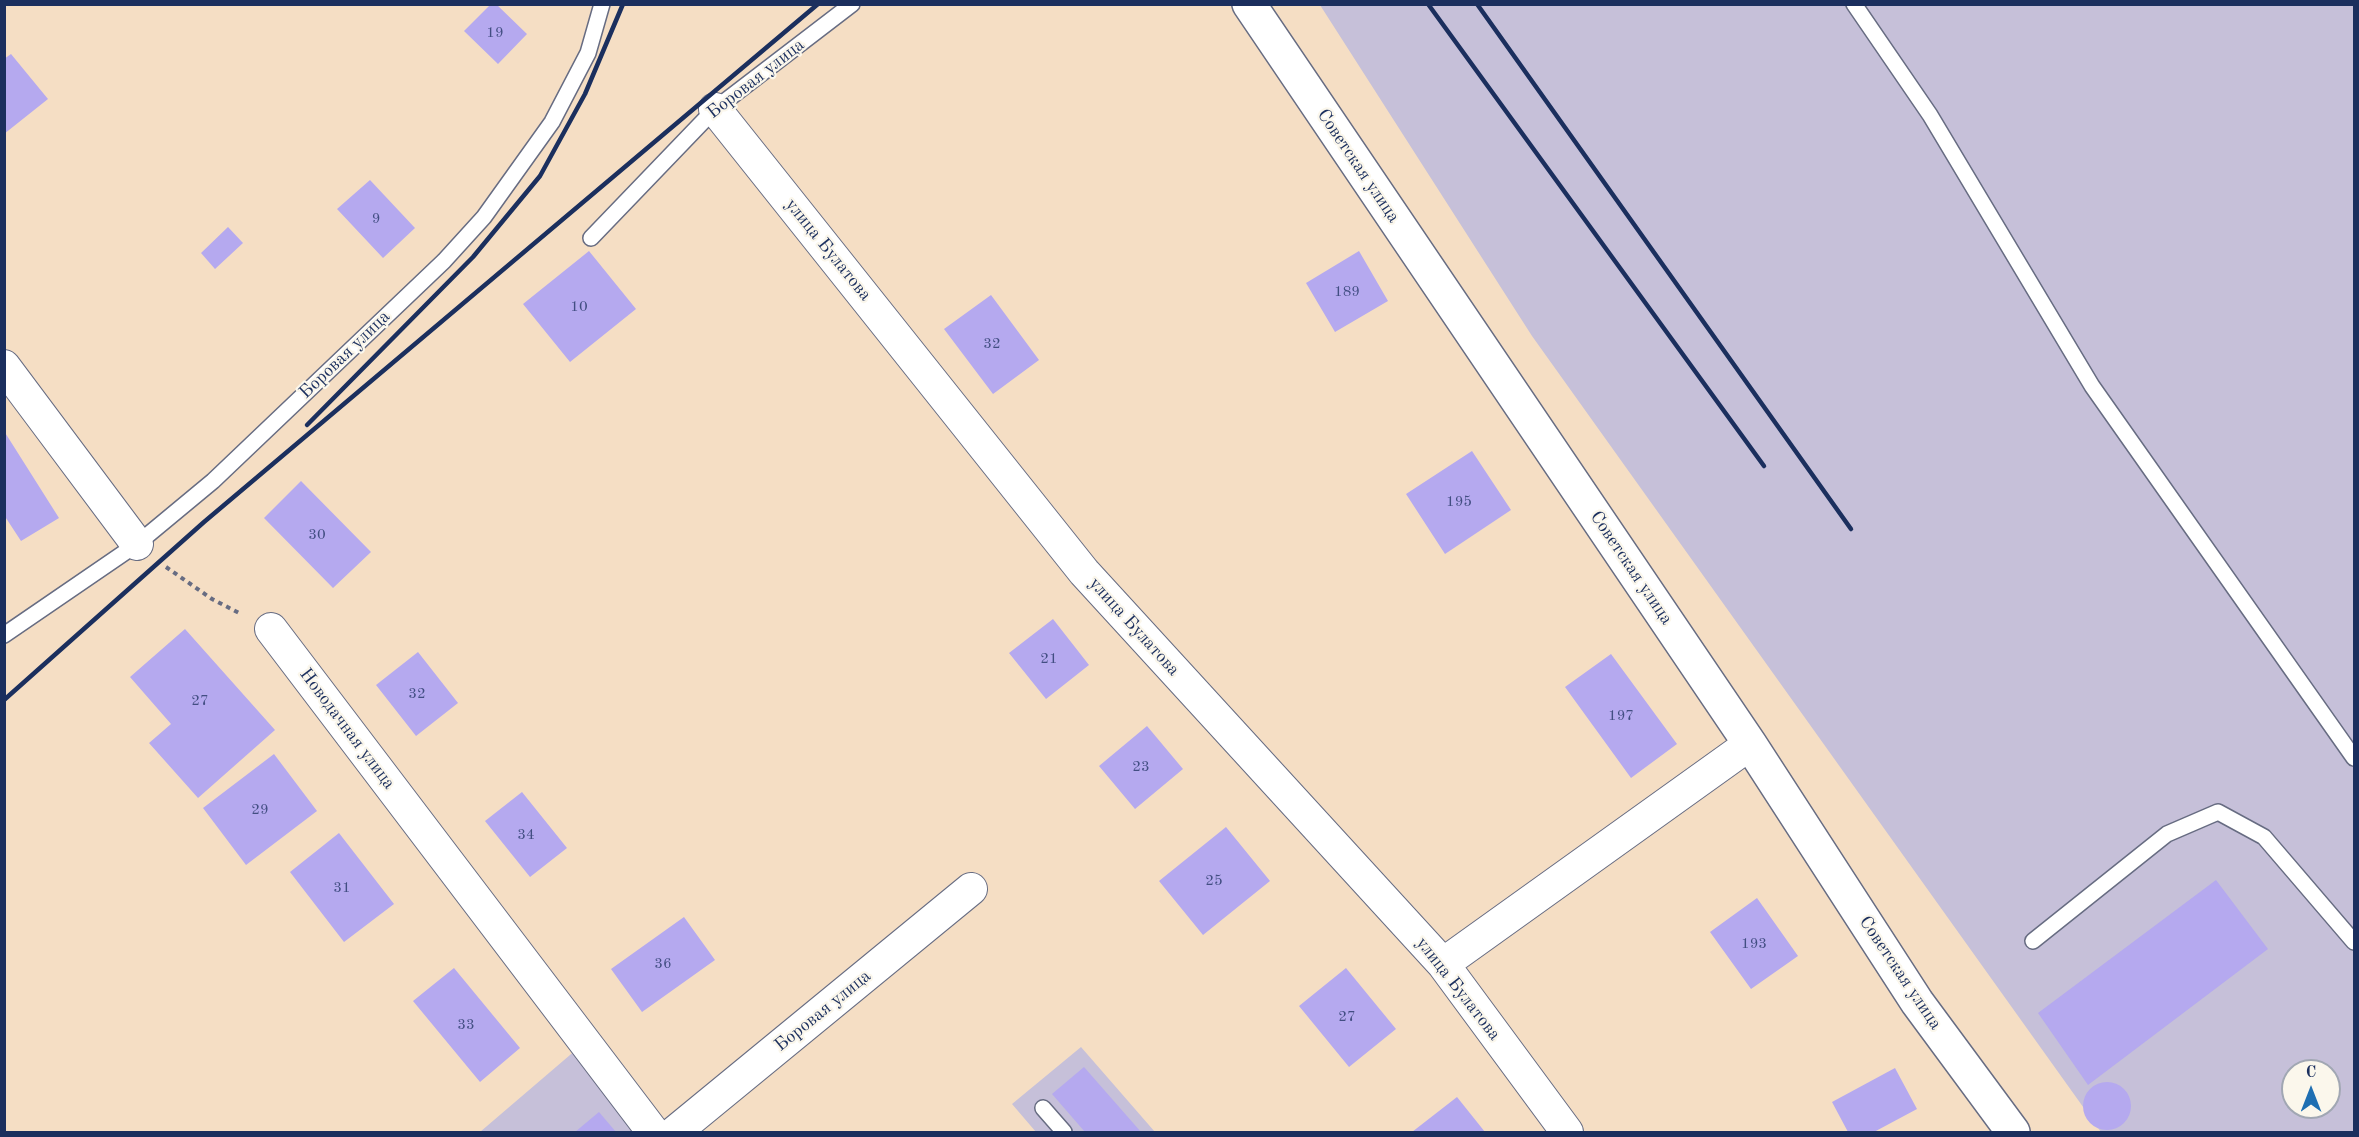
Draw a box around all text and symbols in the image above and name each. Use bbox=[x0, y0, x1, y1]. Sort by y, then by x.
house number: 19 bbox=[486, 24, 504, 42]
street label: Боровая улица bbox=[703, 34, 809, 124]
street label: Советская улица bbox=[1312, 105, 1404, 227]
street label: улица Булатова bbox=[780, 195, 876, 305]
house number: 9 bbox=[372, 210, 380, 228]
house number: 189 bbox=[1334, 283, 1360, 301]
house number: 10 bbox=[570, 298, 588, 316]
street label: Боровая улица bbox=[295, 306, 395, 404]
house number: 32 bbox=[983, 335, 1001, 353]
house number: 195 bbox=[1446, 493, 1472, 511]
street label: Советская улица bbox=[1585, 507, 1677, 629]
house number: 30 bbox=[308, 526, 326, 544]
street label: улица Булатова bbox=[1084, 573, 1184, 681]
house number: 21 bbox=[1040, 650, 1058, 668]
street label: Новодачная улица bbox=[294, 664, 400, 794]
house number: 32 bbox=[408, 685, 426, 703]
house number: 27 bbox=[191, 692, 209, 710]
house number: 197 bbox=[1608, 707, 1634, 725]
house number: 23 bbox=[1132, 758, 1150, 776]
house number: 29 bbox=[251, 801, 269, 819]
house number: 34 bbox=[517, 826, 535, 844]
house number: 25 bbox=[1205, 872, 1223, 890]
house number: 31 bbox=[333, 879, 351, 897]
street label: Советская улица bbox=[1854, 912, 1946, 1034]
street label: улица Булатова bbox=[1411, 933, 1505, 1045]
house number: 193 bbox=[1741, 935, 1767, 953]
house number: 36 bbox=[654, 955, 672, 973]
street label: Боровая улица bbox=[770, 966, 876, 1056]
house number: 27 bbox=[1338, 1008, 1356, 1026]
house number: 33 bbox=[457, 1016, 475, 1034]
north arrow bbox=[2281, 1059, 2341, 1119]
text: С bbox=[2306, 1065, 2316, 1081]

